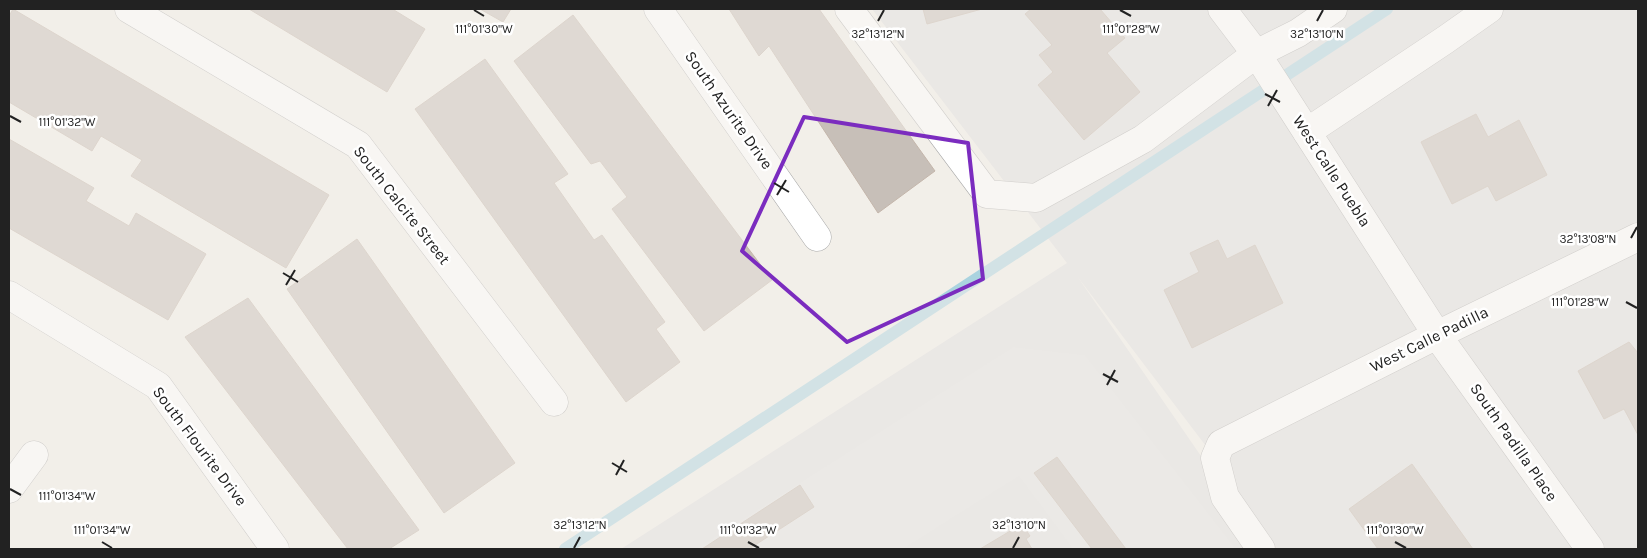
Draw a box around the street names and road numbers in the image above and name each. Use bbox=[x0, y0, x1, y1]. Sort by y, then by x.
street label: South Azurite Drive bbox=[681, 47, 777, 173]
street label: West Calle Puebla bbox=[1289, 112, 1375, 230]
street label: South Calcite Street bbox=[350, 142, 454, 268]
street label: West Calle Padilla bbox=[1367, 302, 1491, 376]
street label: South Padilla Place bbox=[1466, 379, 1562, 505]
street label: South Flourite Drive bbox=[149, 382, 251, 510]

